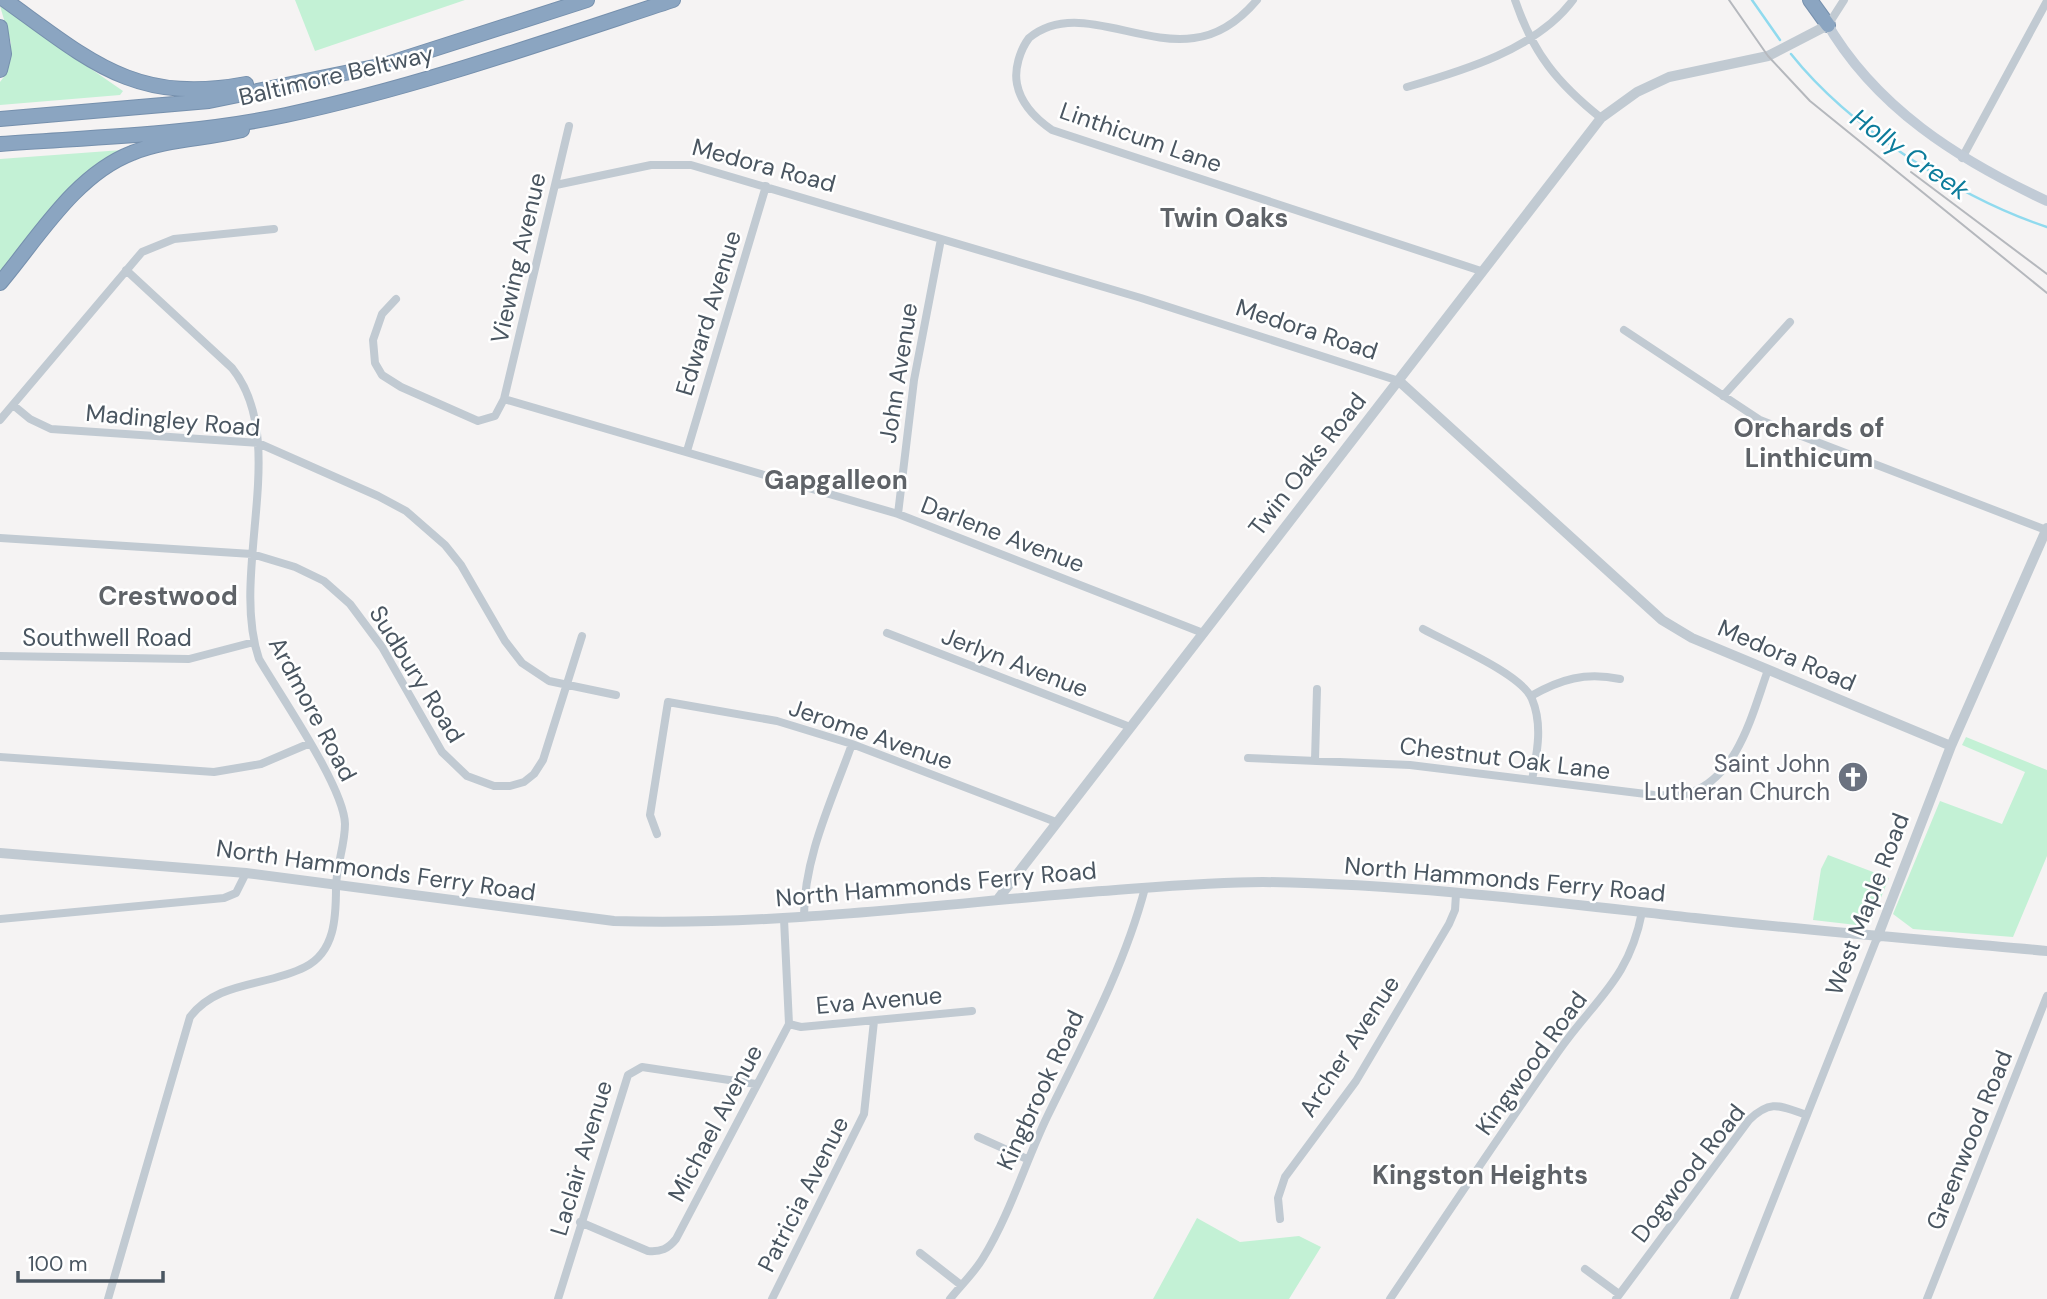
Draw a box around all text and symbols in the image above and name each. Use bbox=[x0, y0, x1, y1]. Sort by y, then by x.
street label: Baltimore Beltway bbox=[236, 38, 436, 112]
street label: Linthicum Lane bbox=[1056, 95, 1226, 179]
water label: Holly Creek bbox=[1844, 101, 1977, 208]
street label: Medora Road bbox=[689, 131, 839, 199]
street label: Viewing Avenue bbox=[483, 170, 553, 346]
district label: Twin Oaks bbox=[1160, 201, 1288, 235]
street label: Edward Avenue bbox=[668, 227, 748, 399]
street label: Medora Road bbox=[1232, 292, 1382, 366]
street label: John Avenue bbox=[872, 301, 924, 445]
street label: Twin Oaks Road bbox=[1241, 386, 1373, 542]
street label: Madingley Road bbox=[84, 397, 262, 443]
district label: Orchards of Linthicum bbox=[1734, 411, 1884, 475]
district label: Gapgalleon bbox=[764, 463, 908, 497]
street label: Darlene Avenue bbox=[917, 489, 1089, 579]
district label: Crestwood bbox=[98, 579, 238, 613]
street label: Sudbury Road bbox=[363, 600, 471, 748]
street label: Medora Road bbox=[1713, 612, 1861, 698]
street label: Jerlyn Avenue bbox=[937, 620, 1093, 704]
street label: Southwell Road bbox=[22, 622, 192, 653]
street label: Ardmore Road bbox=[262, 631, 364, 787]
street label: Jerome Avenue bbox=[785, 691, 957, 777]
street label: Chestnut Oak Lane bbox=[1398, 730, 1612, 786]
place label: Saint John Lutheran Church bbox=[1644, 748, 1830, 807]
church icon: Saint John Lutheran Church bbox=[1836, 760, 1870, 794]
street label: West Maple Road bbox=[1818, 809, 1916, 999]
street label: North Hammonds Ferry Road bbox=[214, 832, 538, 908]
street label: North Hammonds Ferry Road bbox=[1343, 850, 1667, 908]
street label: North Hammonds Ferry Road bbox=[774, 855, 1098, 913]
street label: Archer Avenue bbox=[1292, 969, 1406, 1123]
street label: Eva Avenue bbox=[815, 979, 943, 1021]
street label: Kingwood Road bbox=[1468, 985, 1594, 1141]
street label: Kingbrook Road bbox=[989, 1005, 1091, 1175]
street label: Michael Avenue bbox=[661, 1039, 769, 1207]
street label: Greenwood Road bbox=[1919, 1046, 2019, 1234]
street label: Laclair Avenue bbox=[543, 1077, 619, 1239]
street label: Dogwood Road bbox=[1624, 1098, 1752, 1248]
street label: Patricia Avenue bbox=[750, 1111, 856, 1277]
district label: Kingston Heights bbox=[1372, 1158, 1588, 1192]
scale bar bbox=[18, 1240, 163, 1284]
text: 100 m bbox=[28, 1250, 88, 1278]

